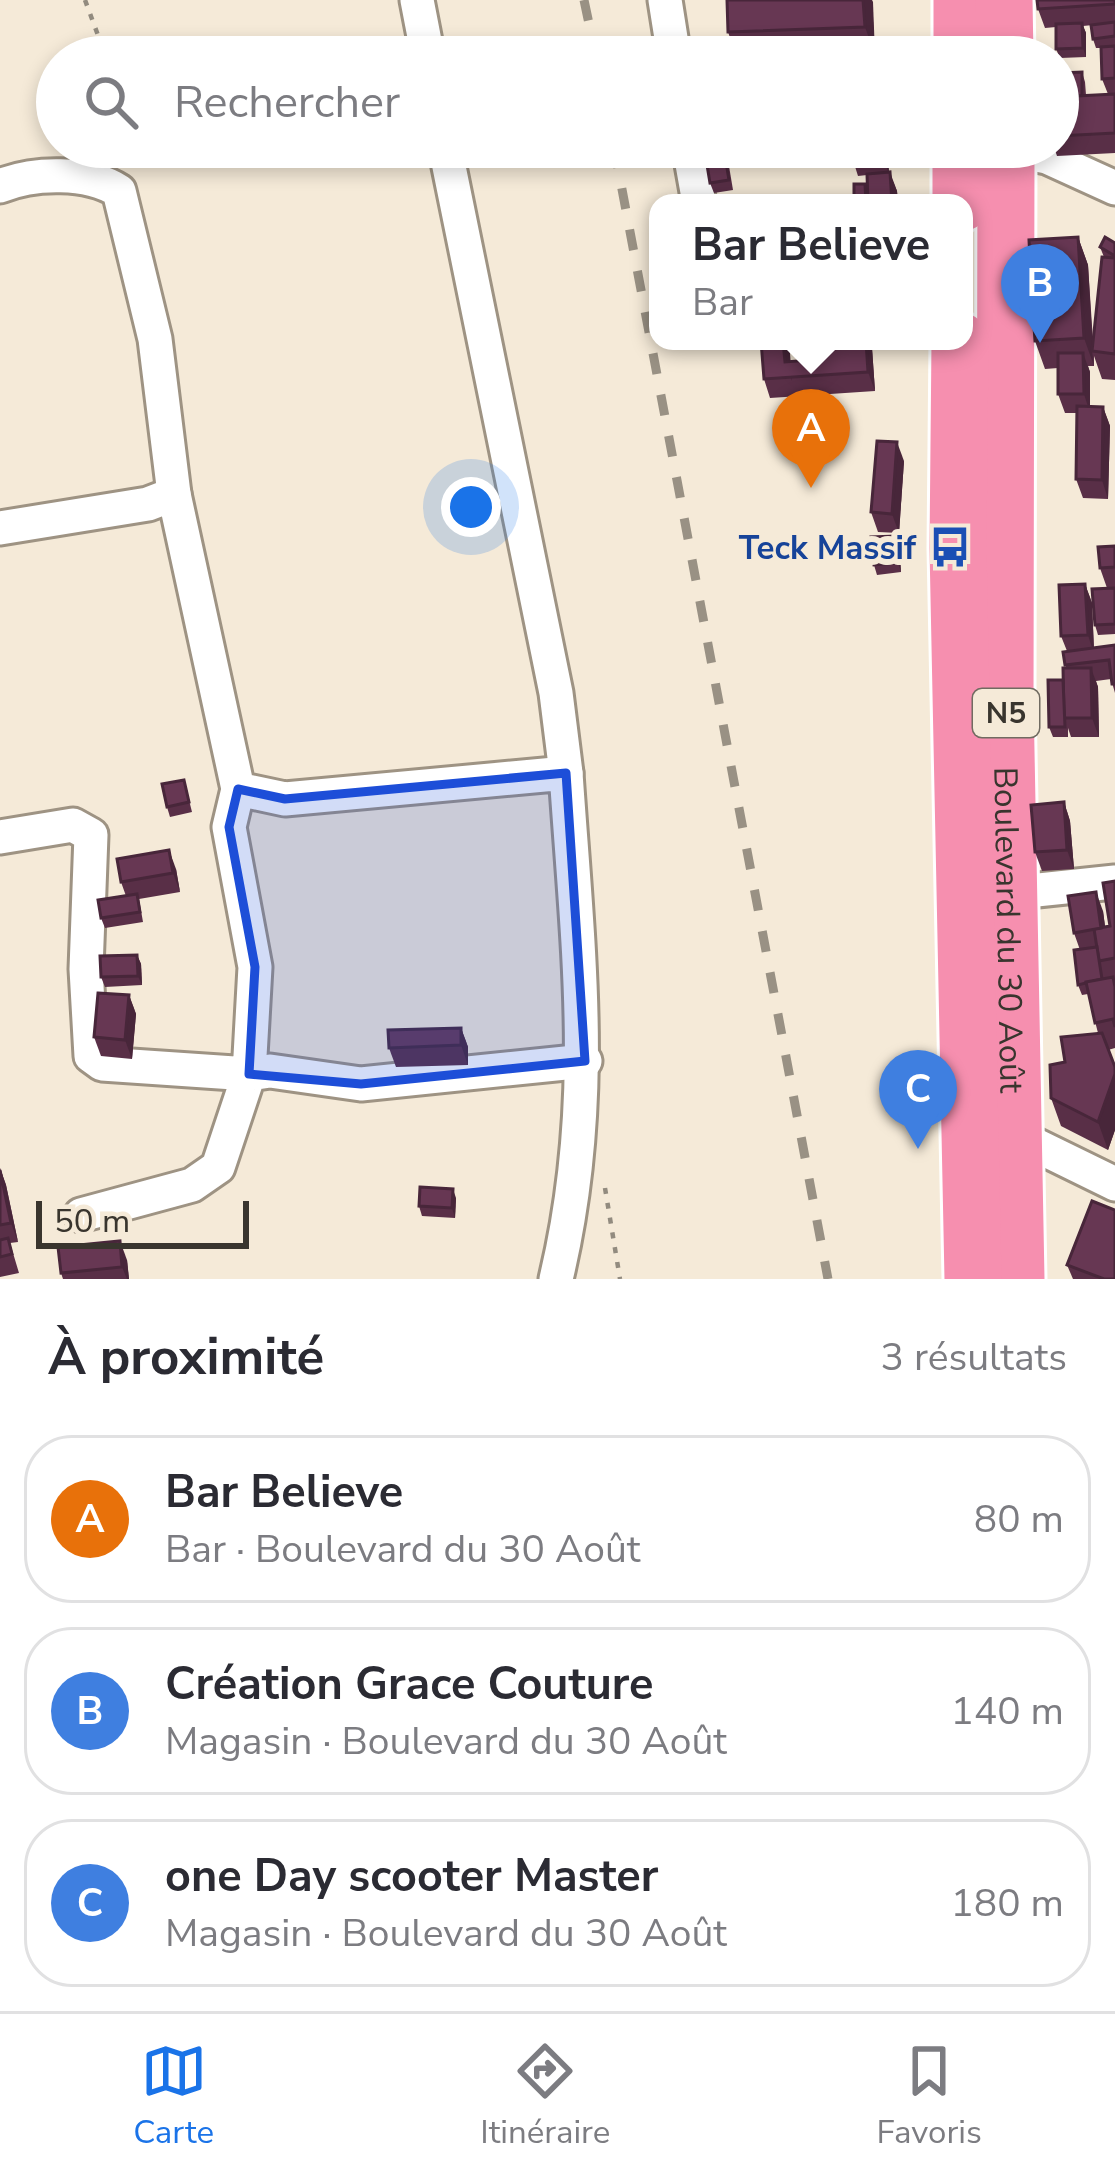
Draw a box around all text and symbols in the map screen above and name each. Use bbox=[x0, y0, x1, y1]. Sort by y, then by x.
search box bbox=[36, 36, 1079, 168]
icon: search bbox=[78, 69, 144, 135]
text: Rechercher bbox=[174, 72, 400, 133]
popup bbox=[649, 194, 973, 350]
text: Bar Believe bbox=[692, 215, 930, 276]
pin: B bbox=[1001, 244, 1079, 343]
text: Bar bbox=[692, 276, 753, 329]
pin: A bbox=[772, 389, 850, 488]
your location bbox=[441, 477, 501, 537]
bus stop icon: Teck Massif bbox=[927, 524, 973, 570]
place label: Teck Massif bbox=[739, 526, 917, 571]
road number: N5 bbox=[973, 689, 1039, 737]
street label: Boulevard du 30 Août bbox=[982, 766, 1033, 1094]
pin: C bbox=[879, 1050, 957, 1149]
scale bar bbox=[36, 1195, 249, 1248]
text: 50 m bbox=[54, 1199, 130, 1244]
text: À proximité bbox=[48, 1322, 324, 1392]
text: 3 résultats bbox=[881, 1331, 1067, 1384]
text: Bar Believe bbox=[165, 1462, 403, 1523]
text: A bbox=[75, 1493, 105, 1546]
text: 80 m bbox=[974, 1493, 1064, 1546]
text: Bar · Boulevard du 30 Août bbox=[165, 1523, 640, 1576]
text: Création Grace Couture bbox=[165, 1654, 653, 1715]
text: B bbox=[77, 1685, 103, 1738]
text: 140 m bbox=[950, 1685, 1064, 1738]
text: Magasin · Boulevard du 30 Août bbox=[165, 1715, 727, 1768]
text: one Day scooter Master bbox=[165, 1846, 658, 1907]
text: C bbox=[77, 1877, 103, 1930]
text: 180 m bbox=[950, 1877, 1064, 1930]
text: Magasin · Boulevard du 30 Août bbox=[165, 1907, 727, 1960]
tab: Carte bbox=[133, 2038, 214, 2155]
tab: Itinéraire bbox=[480, 2038, 610, 2155]
tab: Favoris bbox=[877, 2038, 982, 2155]

